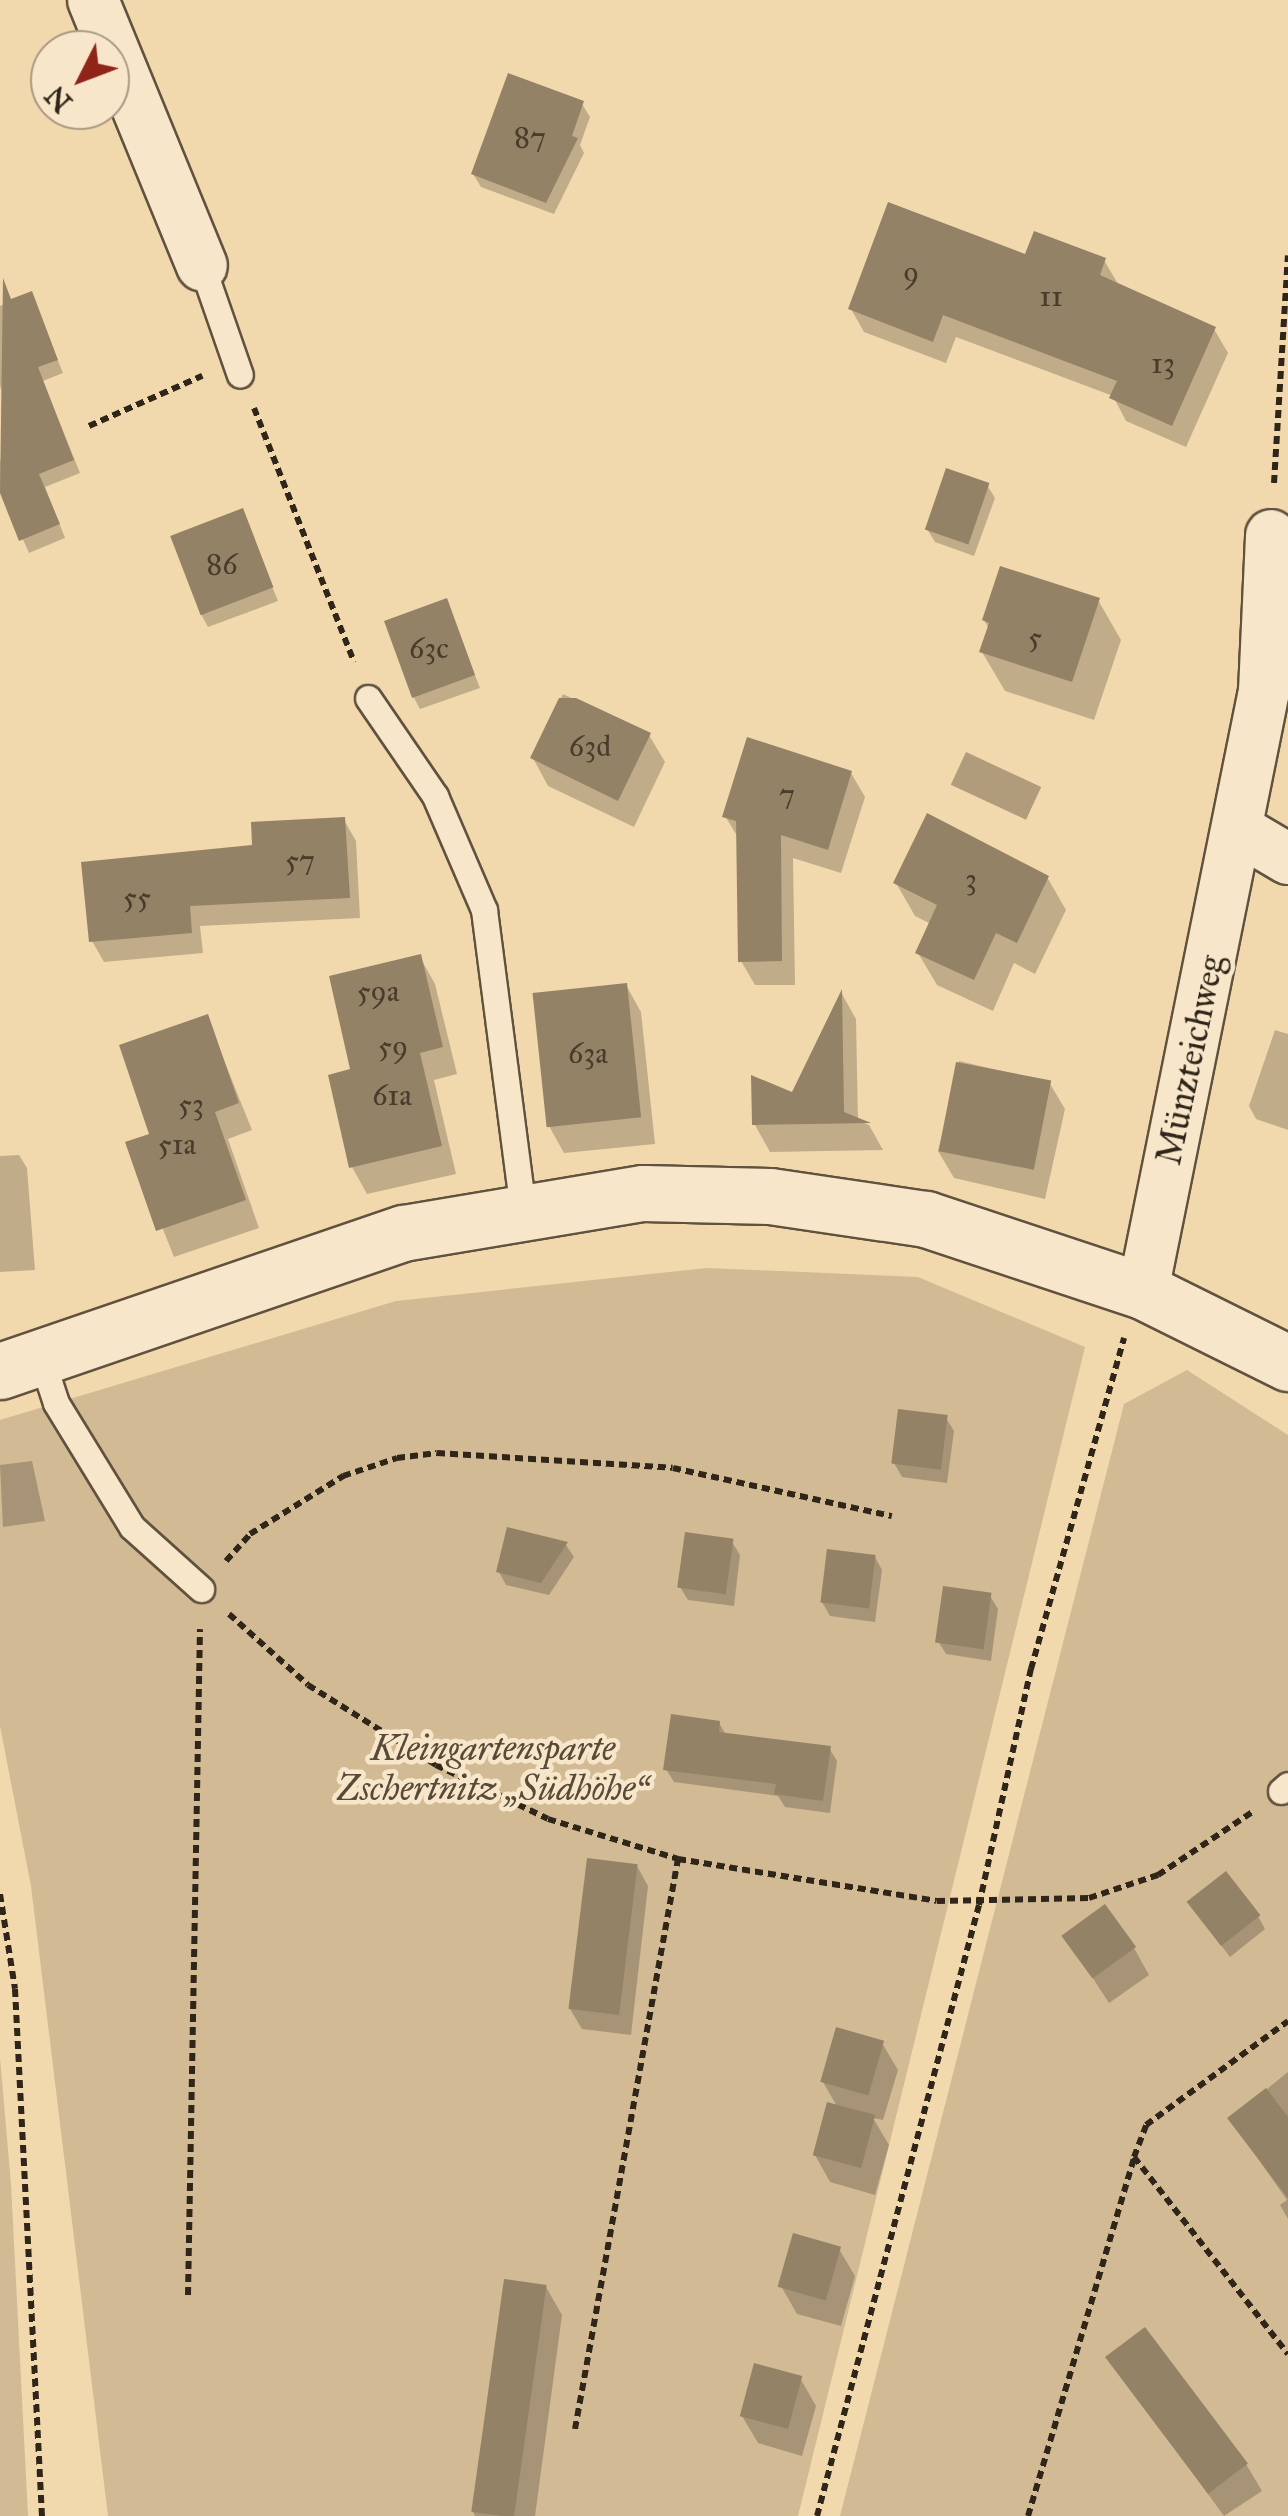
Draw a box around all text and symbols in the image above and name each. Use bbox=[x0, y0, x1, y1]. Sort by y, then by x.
north arrow bbox=[30, 30, 130, 130]
text: N bbox=[38, 79, 80, 120]
house number: 87 bbox=[514, 119, 546, 155]
house number: 9 bbox=[903, 254, 919, 290]
house number: 11 bbox=[1039, 278, 1063, 314]
house number: 13 bbox=[1151, 345, 1175, 381]
house number: 86 bbox=[206, 546, 238, 582]
house number: 5 bbox=[1028, 619, 1042, 655]
house number: 63c bbox=[409, 630, 449, 666]
house number: 63d bbox=[569, 728, 611, 764]
house number: 7 bbox=[779, 776, 795, 812]
house number: 57 bbox=[285, 842, 315, 878]
house number: 3 bbox=[965, 861, 977, 897]
house number: 55 bbox=[123, 879, 151, 915]
street label: Münzteichweg bbox=[1148, 951, 1234, 1169]
house number: 59a bbox=[357, 973, 399, 1009]
house number: 59 bbox=[378, 1028, 408, 1064]
house number: 63a bbox=[568, 1035, 608, 1071]
house number: 61a bbox=[372, 1077, 412, 1113]
house number: 53 bbox=[178, 1086, 204, 1122]
house number: 51a bbox=[158, 1126, 196, 1162]
park label: Kleingartensparte Zschertnitz „Südhöhe“ bbox=[337, 1728, 649, 1810]

